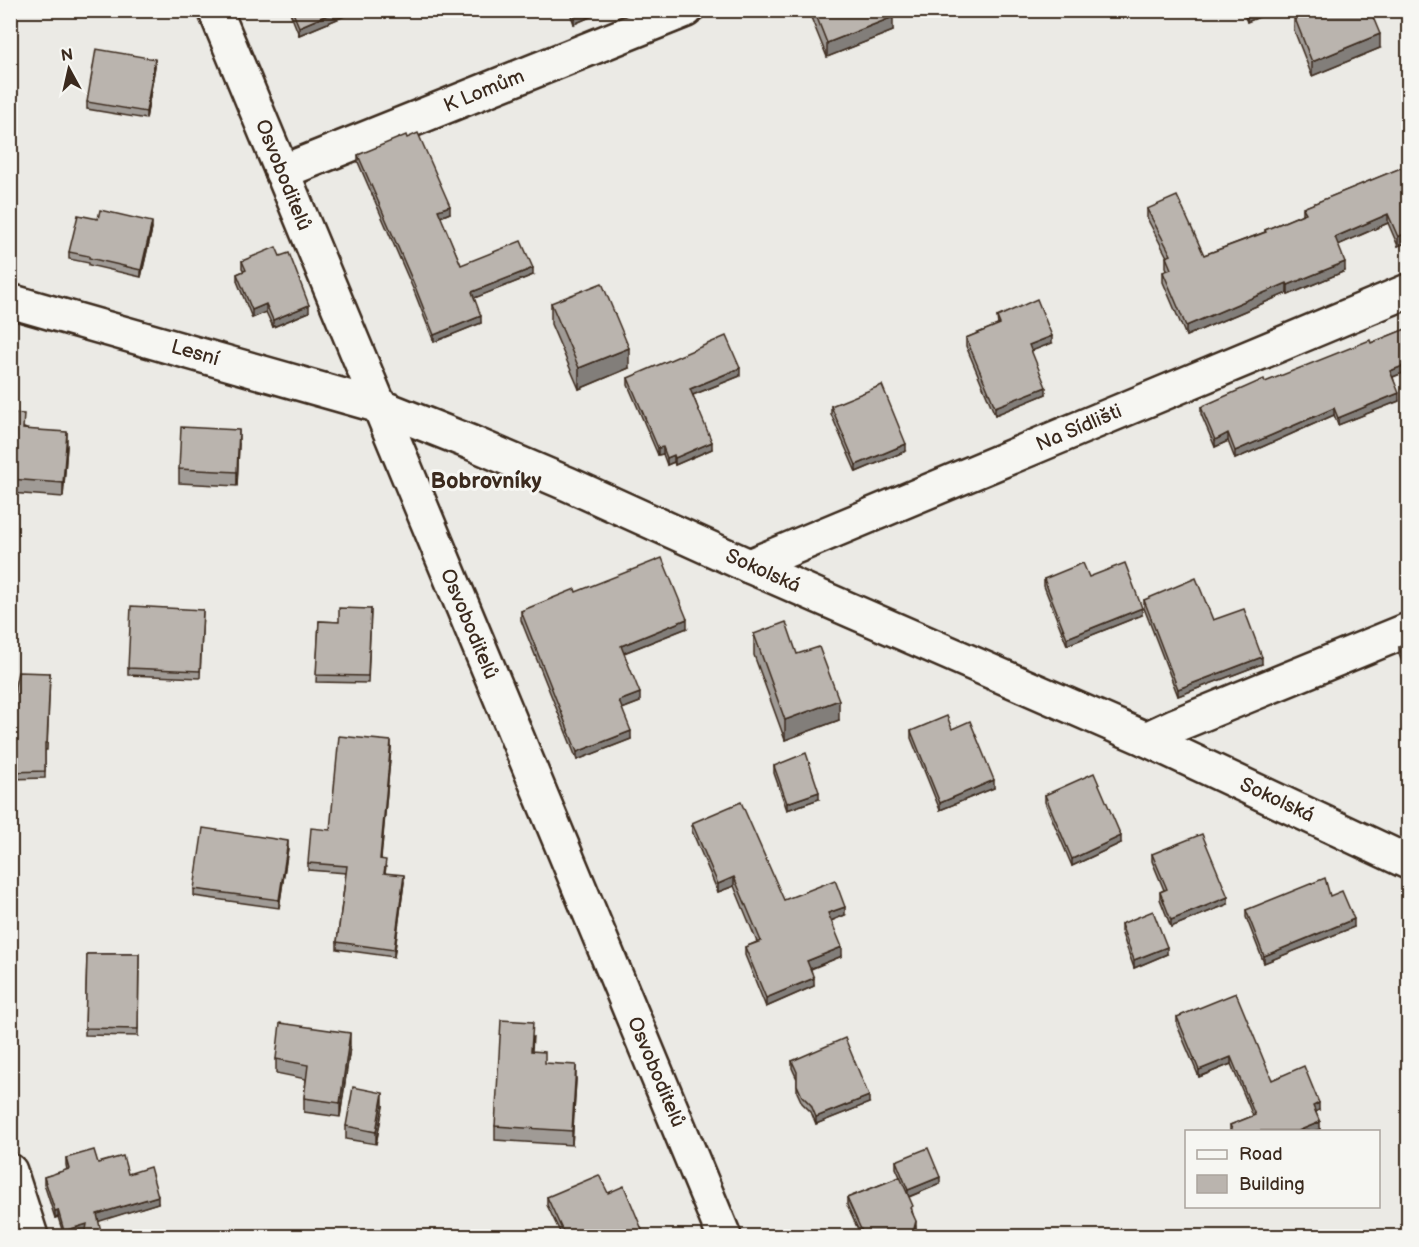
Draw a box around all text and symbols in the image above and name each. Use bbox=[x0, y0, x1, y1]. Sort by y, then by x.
north arrow bbox=[39, 39, 99, 99]
text: N bbox=[60, 45, 74, 66]
street label: K Lomům bbox=[440, 64, 528, 118]
street label: Osvoboditelů bbox=[250, 116, 316, 234]
street label: Lesní bbox=[168, 335, 222, 371]
street label: Na Sídlišti bbox=[1033, 399, 1125, 457]
district label: Bobrovníky bbox=[430, 468, 542, 495]
street label: Sokolská bbox=[722, 544, 804, 598]
street label: Osvoboditelů bbox=[435, 565, 503, 683]
street label: Sokolská bbox=[1236, 772, 1318, 828]
street label: Osvoboditelů bbox=[622, 1013, 690, 1131]
legend bbox=[1185, 1130, 1380, 1208]
text: Road bbox=[1239, 1144, 1283, 1165]
text: Building bbox=[1239, 1174, 1305, 1195]

